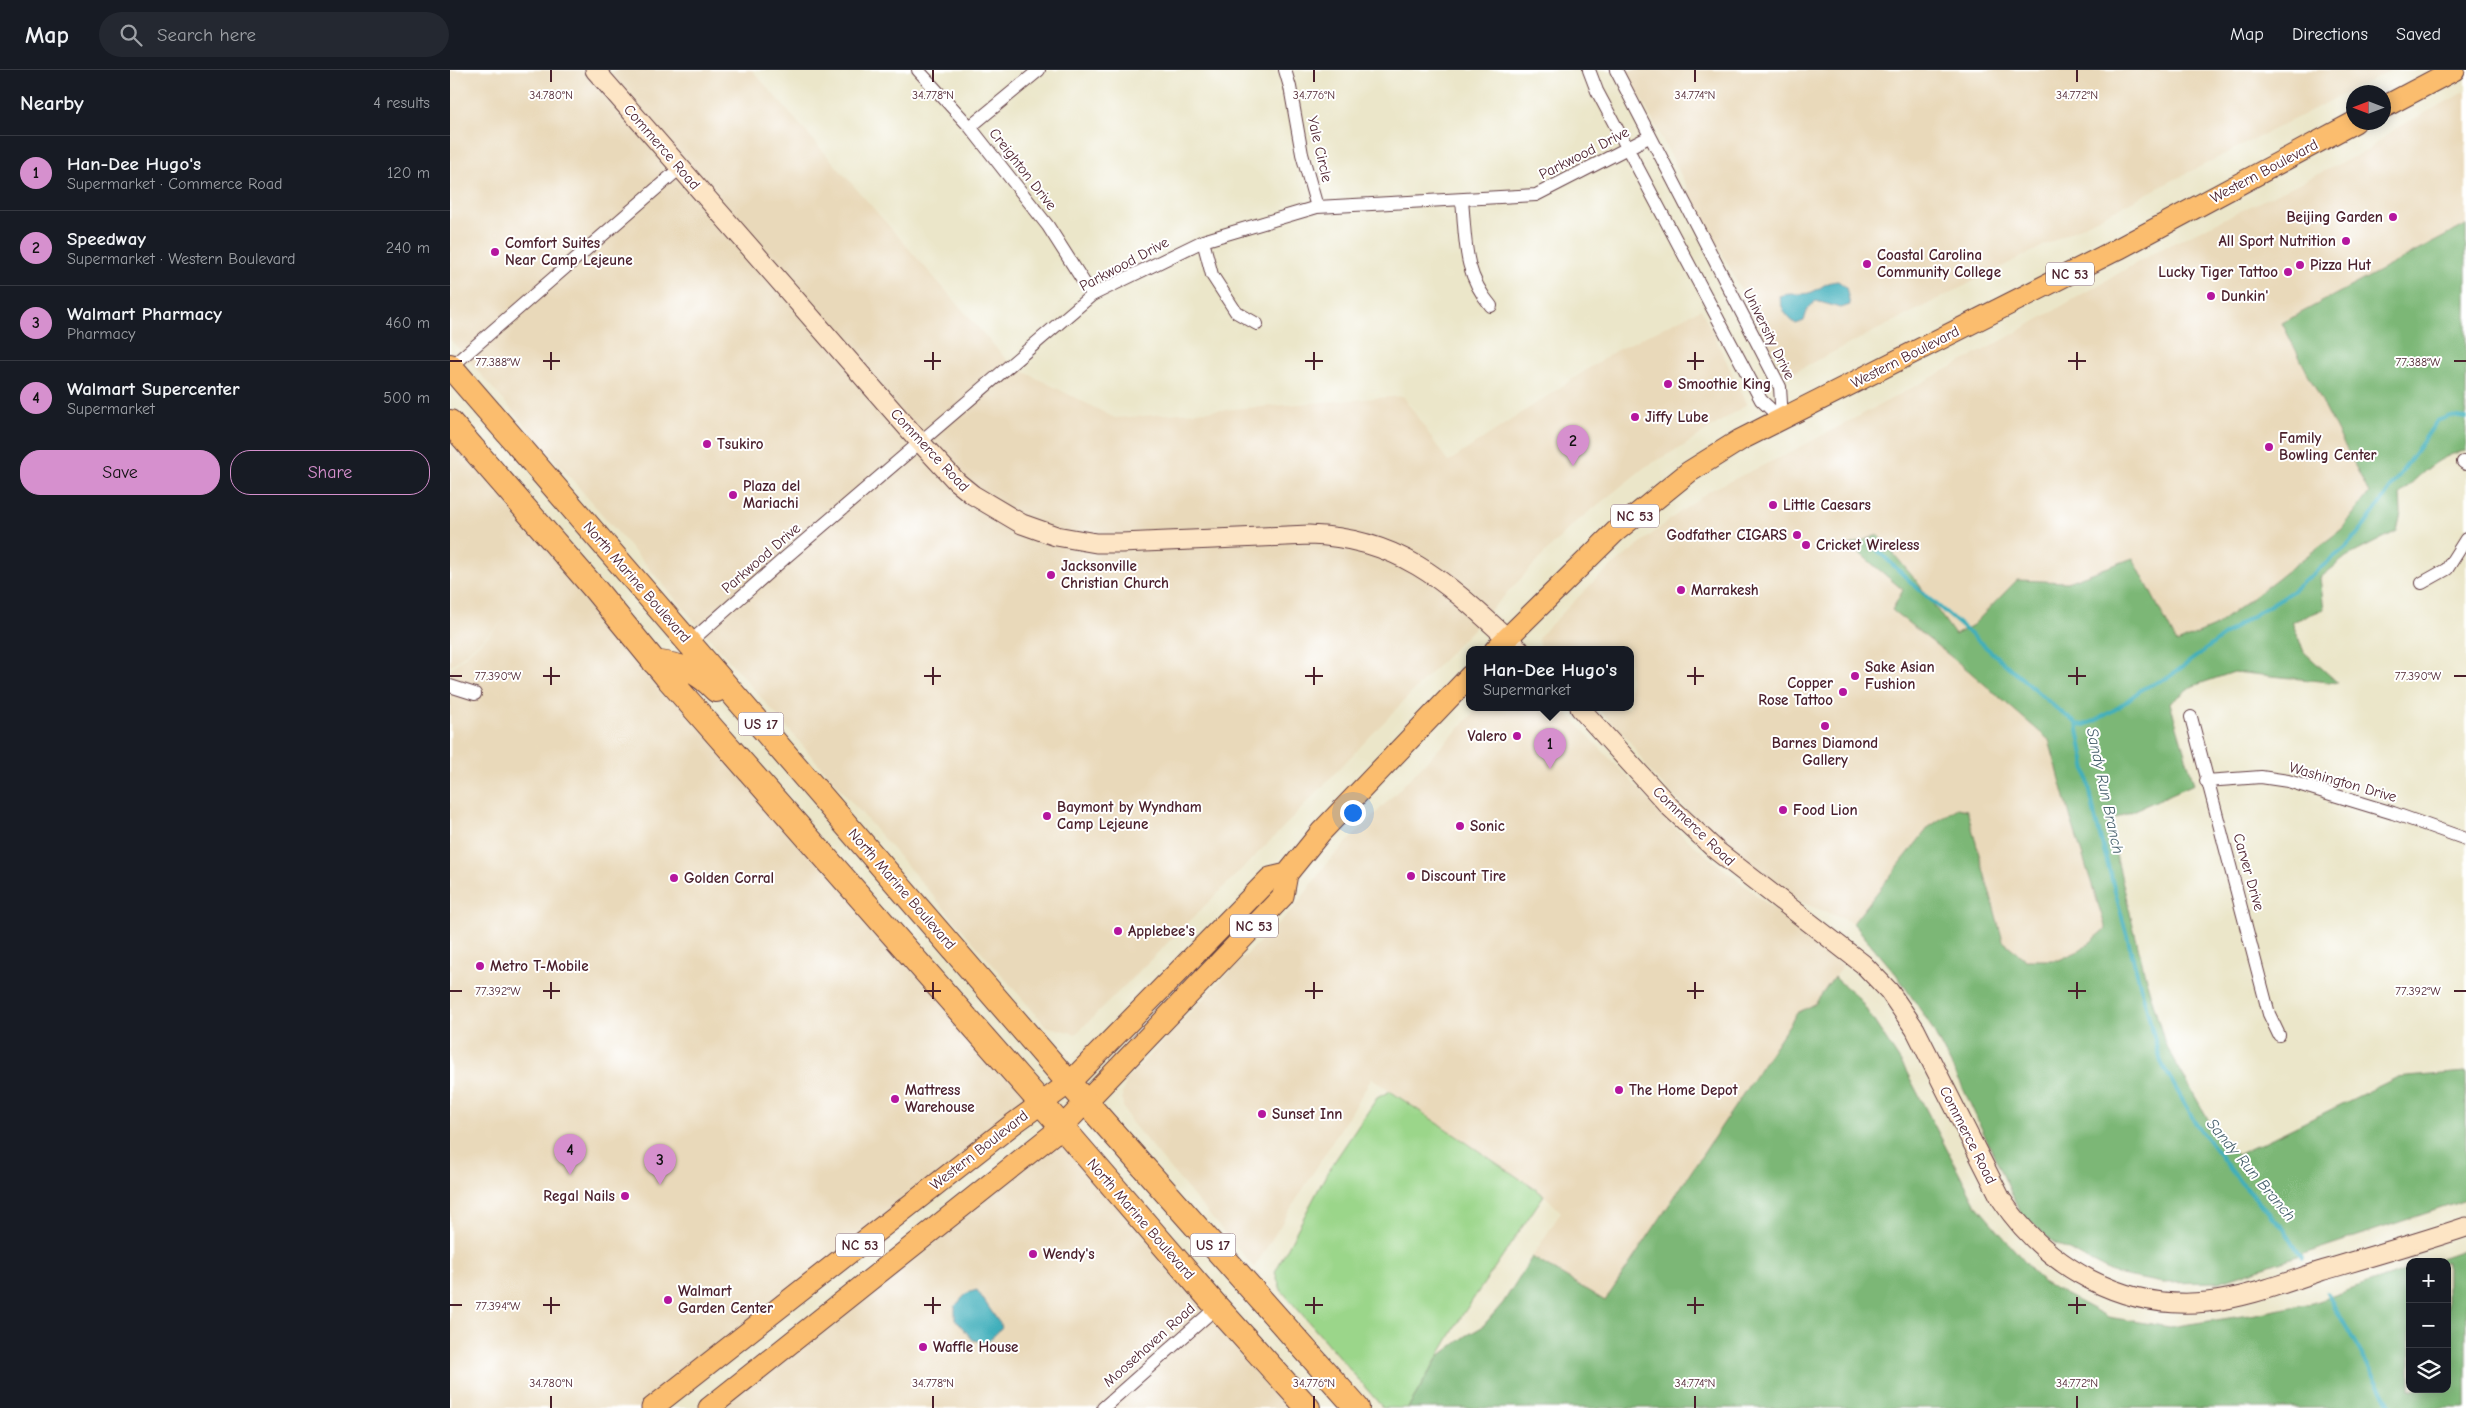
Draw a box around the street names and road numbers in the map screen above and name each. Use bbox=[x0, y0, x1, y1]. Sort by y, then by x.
street label: Commerce Road bbox=[620, 101, 704, 193]
street label: Yale Circle bbox=[1304, 114, 1336, 184]
street label: Parkwood Drive bbox=[1536, 122, 1632, 183]
street label: Creighton Drive bbox=[985, 124, 1061, 214]
street label: Western Boulevard bbox=[2207, 135, 2321, 207]
street label: Parkwood Drive bbox=[1076, 233, 1172, 295]
road number: NC 53 bbox=[2046, 262, 2094, 285]
street label: University Drive bbox=[1739, 285, 1799, 383]
street label: Western Boulevard bbox=[1848, 322, 1962, 392]
street label: Commerce Road bbox=[887, 405, 973, 495]
road number: NC 53 bbox=[1611, 504, 1659, 528]
street label: North Marine Boulevard bbox=[580, 518, 694, 646]
street label: Parkwood Drive bbox=[718, 519, 804, 597]
road number: US 17 bbox=[738, 712, 784, 736]
street label: Washington Drive bbox=[2287, 758, 2399, 806]
street label: Commerce Road bbox=[1649, 782, 1739, 870]
street label: North Marine Boulevard bbox=[845, 825, 959, 953]
street label: Carver Drive bbox=[2229, 831, 2269, 913]
road number: NC 53 bbox=[1230, 914, 1278, 938]
street label: Commerce Road bbox=[1936, 1083, 2000, 1187]
street label: Western Boulevard bbox=[926, 1106, 1032, 1194]
street label: North Marine Boulevard bbox=[1084, 1155, 1198, 1283]
road number: NC 53 bbox=[836, 1234, 884, 1256]
road number: US 17 bbox=[1190, 1234, 1236, 1256]
street label: Moosehaven Road bbox=[1099, 1299, 1199, 1391]

